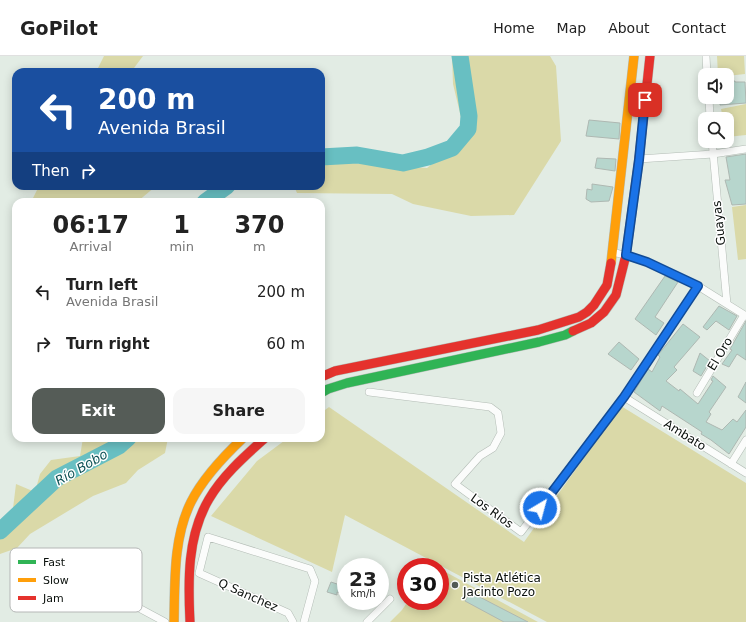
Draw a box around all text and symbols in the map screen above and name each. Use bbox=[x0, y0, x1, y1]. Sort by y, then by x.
text: GoPilot bbox=[20, 17, 98, 39]
text: Home bbox=[493, 20, 535, 36]
text: Map bbox=[557, 20, 586, 36]
text: About bbox=[608, 20, 650, 36]
text: Contact bbox=[672, 20, 726, 36]
map controls bbox=[698, 68, 734, 148]
button: sound bbox=[698, 68, 734, 104]
text: 200 m bbox=[98, 83, 195, 116]
pin bbox=[628, 83, 662, 117]
icon: left bbox=[32, 84, 84, 136]
icon: arrive bbox=[634, 89, 656, 111]
button: search bbox=[698, 112, 734, 148]
text: Avenida Brasil bbox=[98, 117, 226, 138]
icon: right bbox=[77, 160, 99, 182]
text: Then bbox=[32, 162, 69, 180]
street label: Guayas bbox=[710, 200, 728, 246]
text: 06:17 bbox=[52, 211, 129, 239]
text: 1 bbox=[173, 211, 190, 239]
text: 370 bbox=[234, 211, 284, 239]
text: Arrival bbox=[70, 239, 112, 254]
text: min bbox=[169, 239, 194, 254]
text: m bbox=[253, 239, 266, 254]
text: Turn left bbox=[66, 276, 138, 294]
icon: left bbox=[32, 281, 54, 303]
text: 200 m bbox=[257, 283, 305, 301]
text: Avenida Brasil bbox=[66, 294, 158, 309]
icon: right bbox=[32, 333, 54, 355]
text: Turn right bbox=[66, 335, 150, 353]
text: 60 m bbox=[267, 335, 305, 353]
street label: El Oro bbox=[705, 335, 735, 373]
button: Exit bbox=[32, 388, 165, 434]
button: Share bbox=[173, 388, 305, 434]
street label: Ambato bbox=[661, 417, 709, 453]
water label: Río Bobo bbox=[52, 446, 110, 488]
position arrow bbox=[519, 487, 561, 529]
street label: Los Rios bbox=[468, 491, 516, 531]
legend bbox=[10, 548, 142, 612]
text: Fast bbox=[43, 556, 66, 569]
speed limit sign: 30 bbox=[397, 558, 449, 610]
text: 23 bbox=[349, 567, 377, 591]
place label: Pista Atlética Jacinto Pozo bbox=[462, 571, 541, 599]
text: Slow bbox=[43, 574, 69, 587]
street label: Q Sanchez bbox=[216, 576, 280, 614]
marker: Pista Atlética Jacinto Pozo bbox=[450, 580, 460, 590]
text: km/h bbox=[350, 588, 376, 599]
text: Jam bbox=[42, 592, 64, 605]

